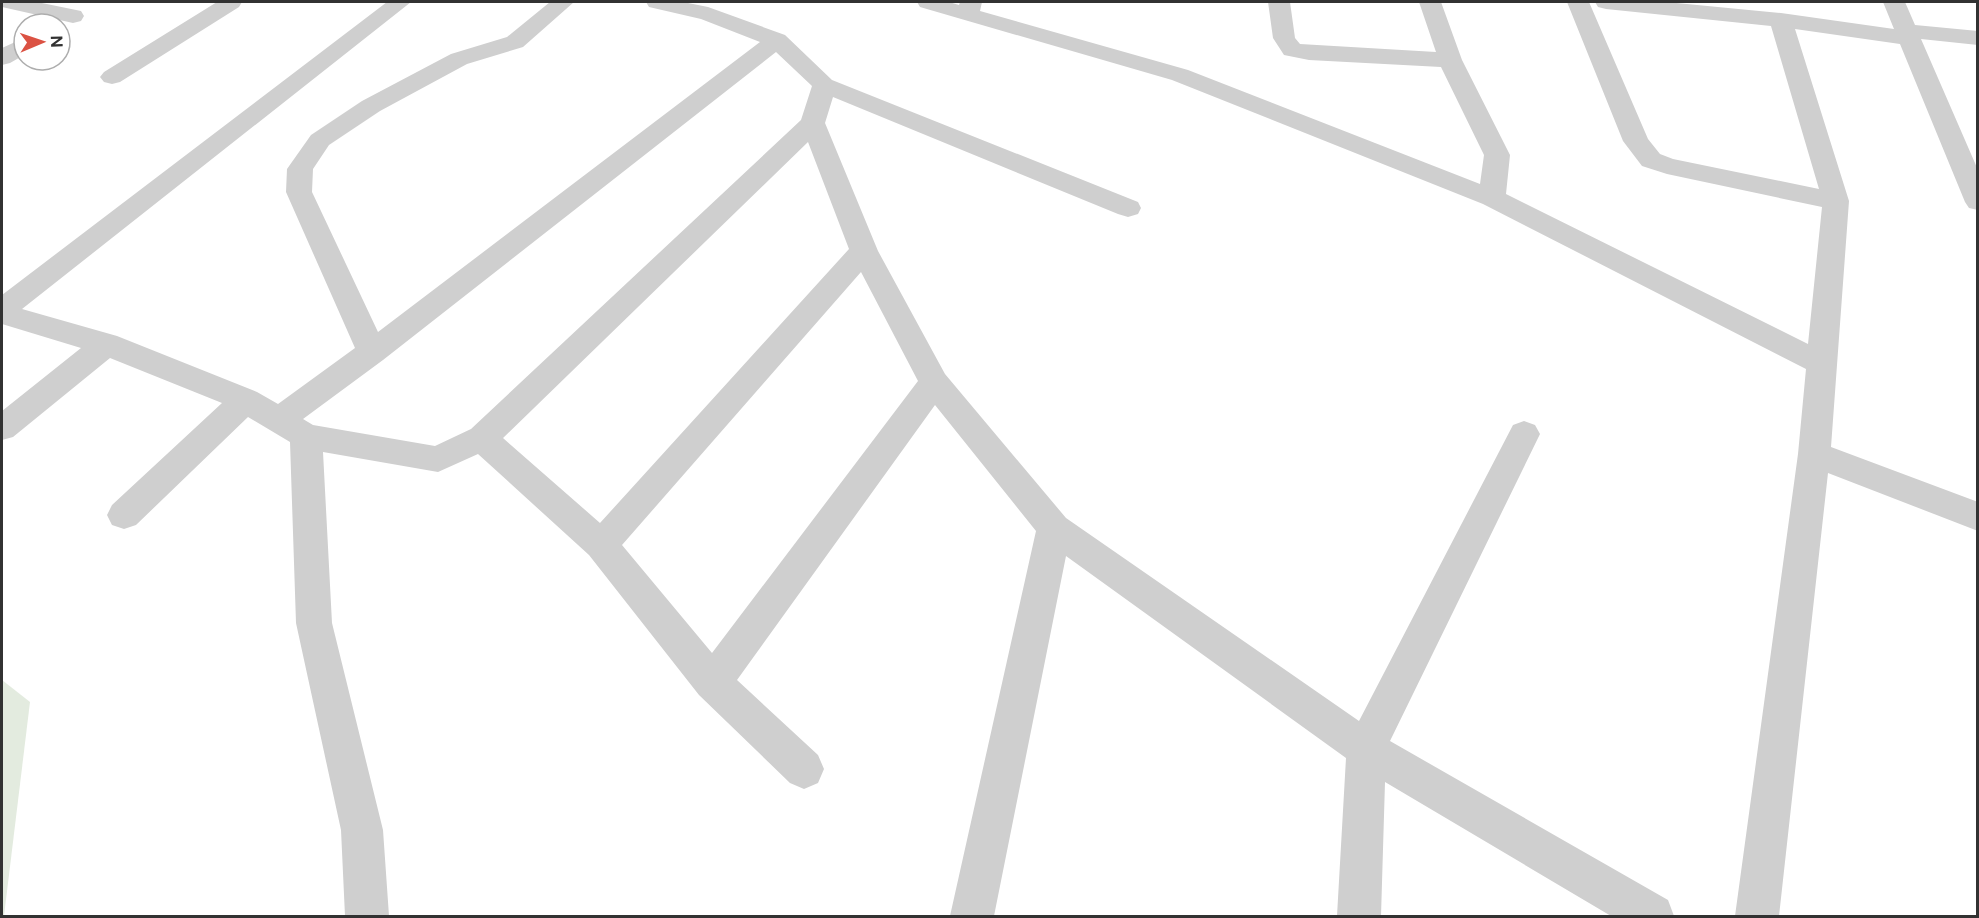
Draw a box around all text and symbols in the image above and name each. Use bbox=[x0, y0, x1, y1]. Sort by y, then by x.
north arrow bbox=[12, 12, 72, 72]
text: N bbox=[47, 35, 66, 48]

